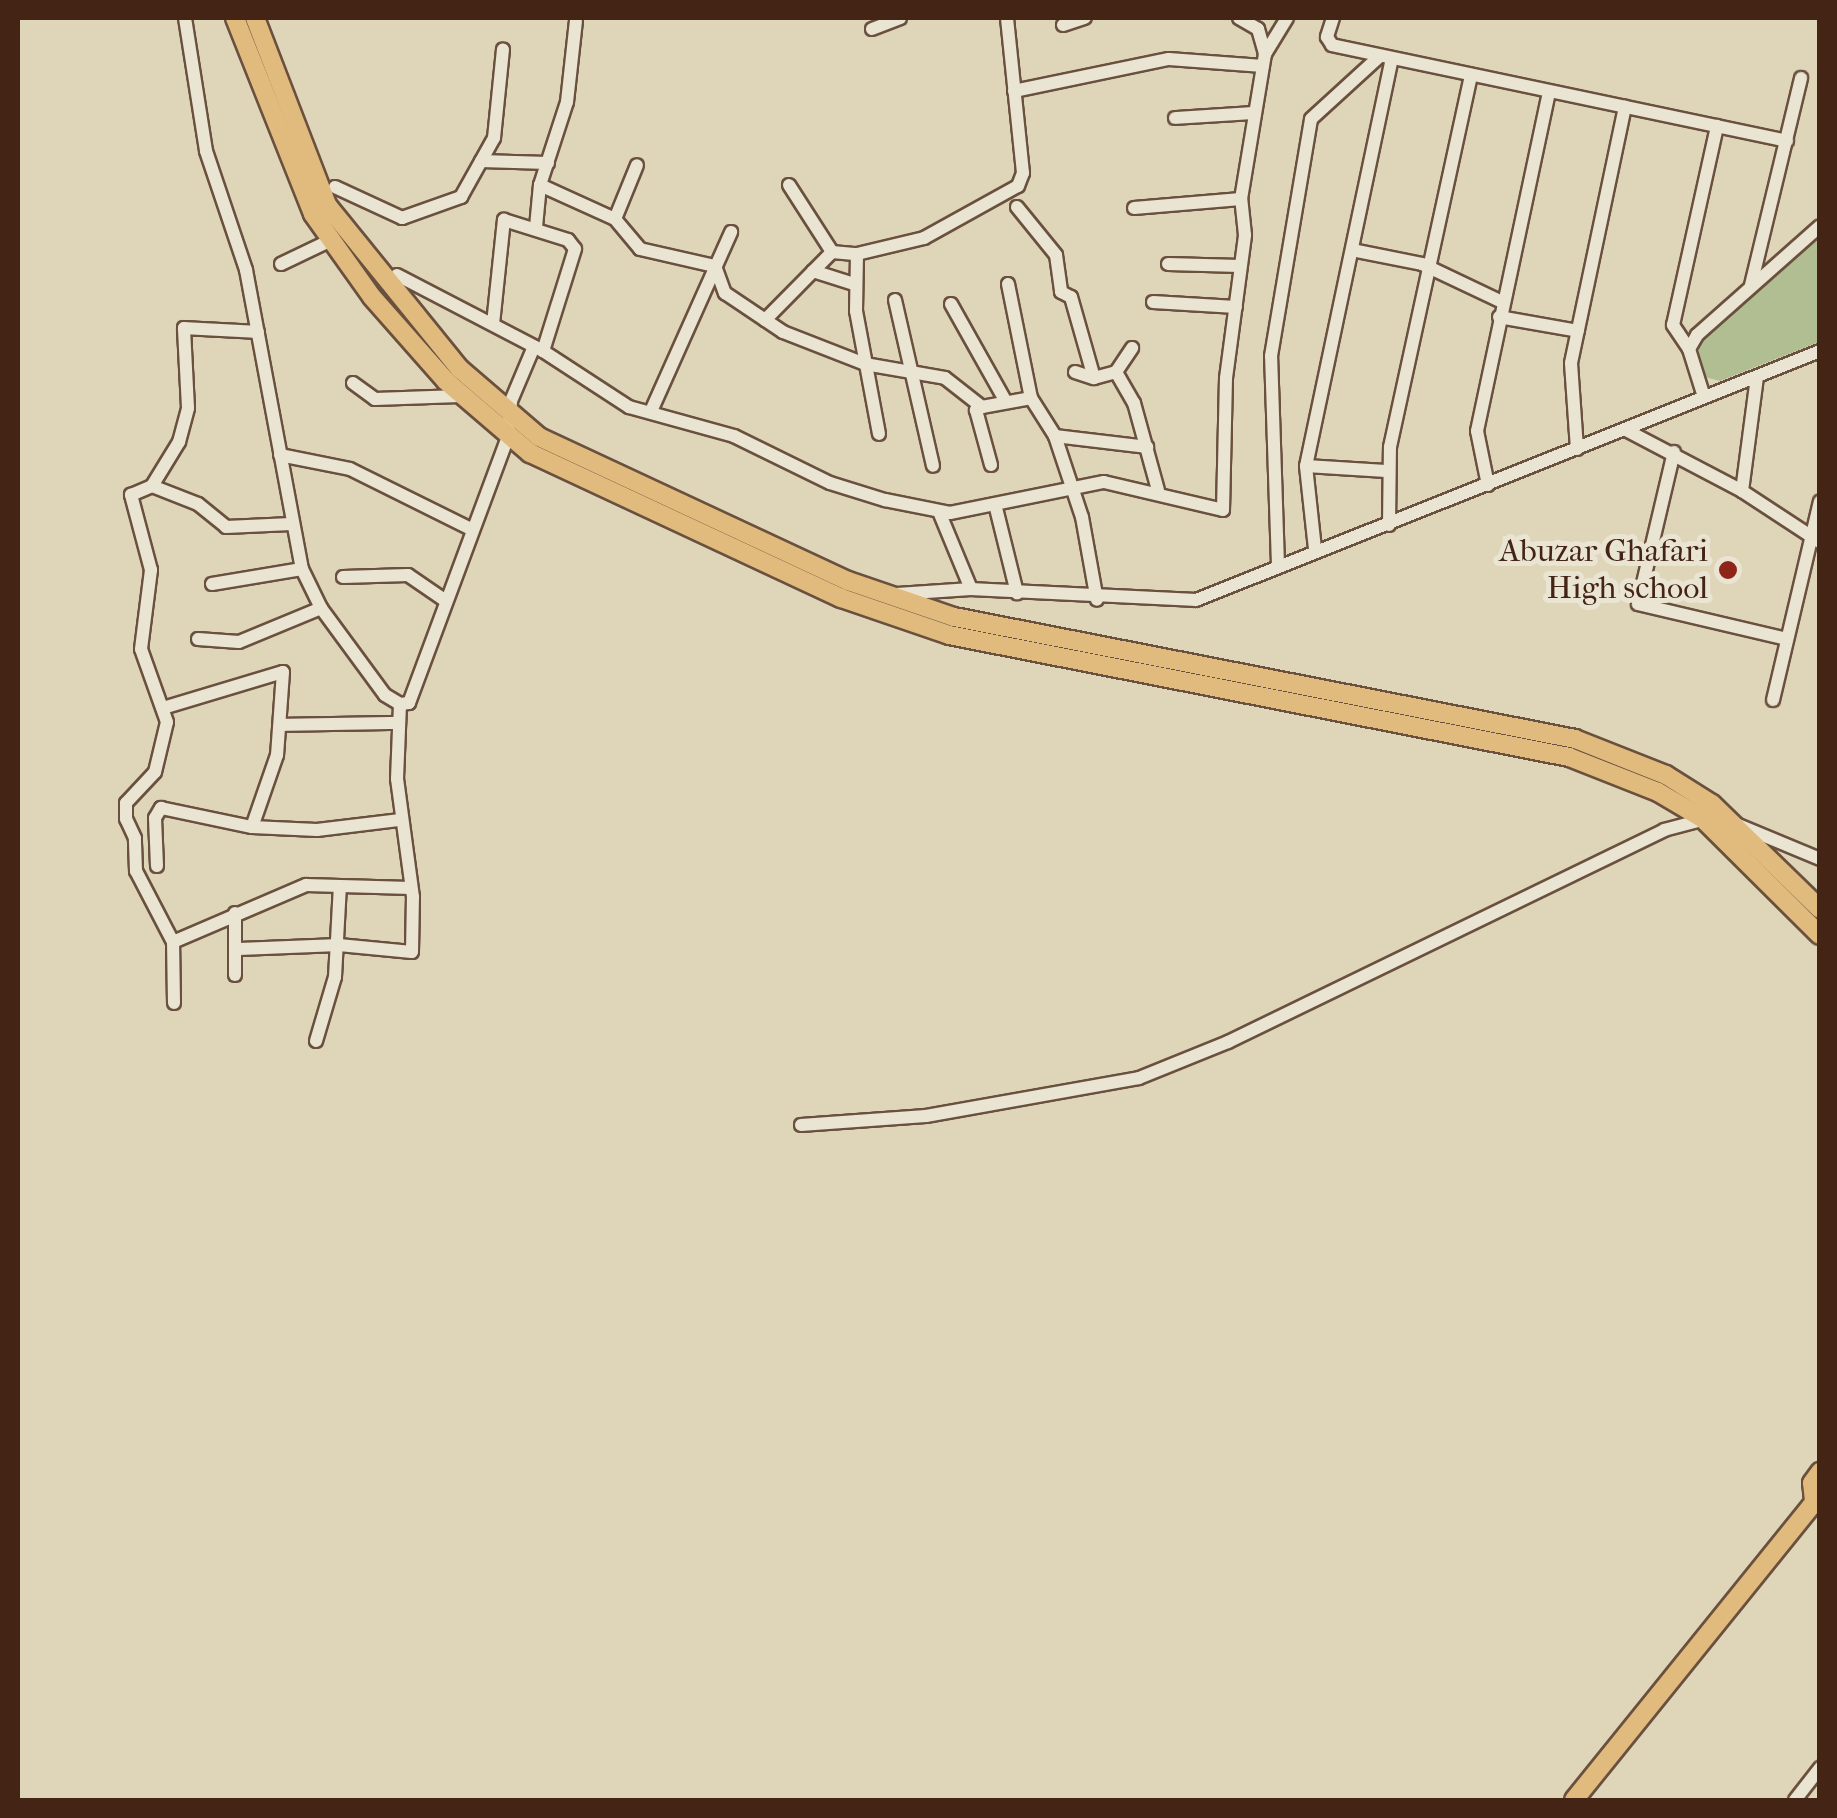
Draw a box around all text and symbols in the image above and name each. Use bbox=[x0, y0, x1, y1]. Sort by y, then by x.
place label: Abuzar Ghafari High school bbox=[1499, 533, 1708, 608]
marker: Abuzar Ghafari High school bbox=[1717, 559, 1739, 581]

